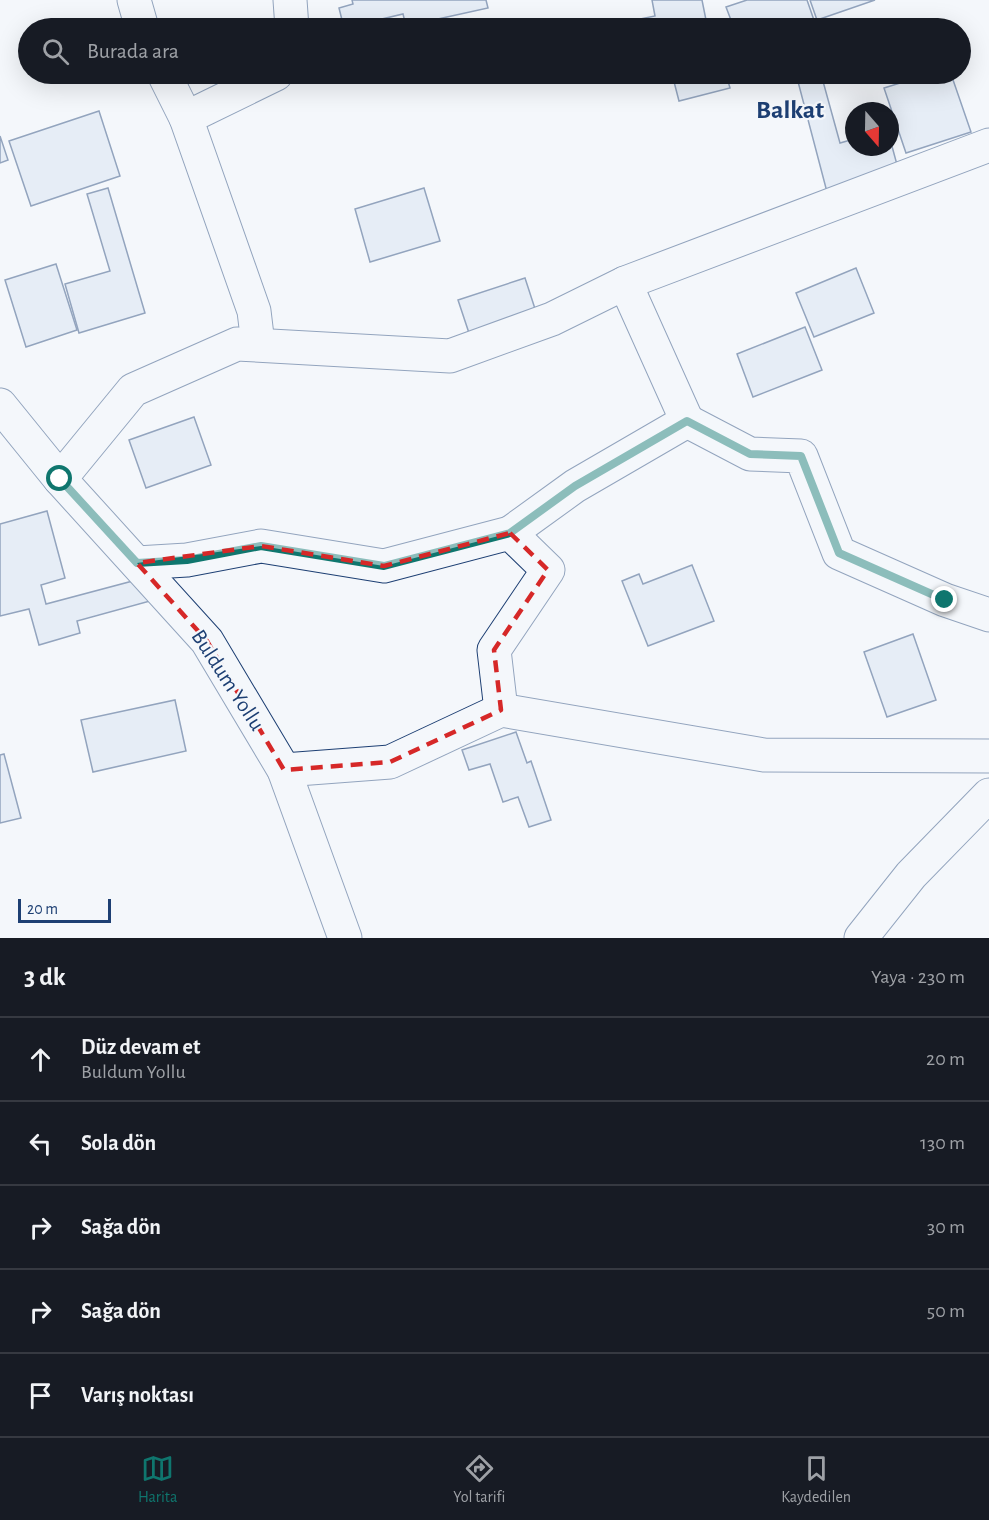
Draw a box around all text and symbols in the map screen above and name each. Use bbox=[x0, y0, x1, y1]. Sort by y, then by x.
search box bbox=[18, 18, 971, 84]
icon: search bbox=[39, 35, 72, 68]
text: Burada ara bbox=[87, 40, 179, 62]
district label: Balkat bbox=[756, 97, 824, 123]
north arrow bbox=[845, 102, 899, 156]
route start bbox=[46, 465, 72, 491]
route end bbox=[931, 586, 957, 612]
street label: Buldum Yollu bbox=[187, 626, 269, 734]
scale bar bbox=[18, 896, 111, 924]
text: 20 m bbox=[27, 901, 58, 917]
text: 3 dk bbox=[24, 964, 66, 990]
text: Yaya · 230 m bbox=[871, 967, 965, 987]
text: Düz devam et bbox=[81, 1036, 200, 1058]
icon: ahead bbox=[24, 1043, 57, 1076]
text: 20 m bbox=[926, 1049, 965, 1069]
text: Buldum Yollu bbox=[81, 1062, 186, 1082]
icon: left bbox=[24, 1127, 57, 1160]
text: Sola dön bbox=[81, 1132, 156, 1154]
text: 130 m bbox=[920, 1133, 965, 1153]
icon: right bbox=[24, 1211, 57, 1244]
text: Sağa dön bbox=[81, 1216, 161, 1238]
text: 30 m bbox=[927, 1217, 965, 1237]
icon: right bbox=[24, 1295, 57, 1328]
text: Sağa dön bbox=[81, 1300, 161, 1322]
text: 50 m bbox=[927, 1301, 965, 1321]
icon: arrive bbox=[24, 1379, 57, 1412]
text: Varış noktası bbox=[81, 1384, 194, 1406]
tab: Harita bbox=[138, 1452, 177, 1507]
tab: Yol tarifi bbox=[453, 1452, 505, 1507]
tab: Kaydedilen bbox=[781, 1452, 851, 1507]

